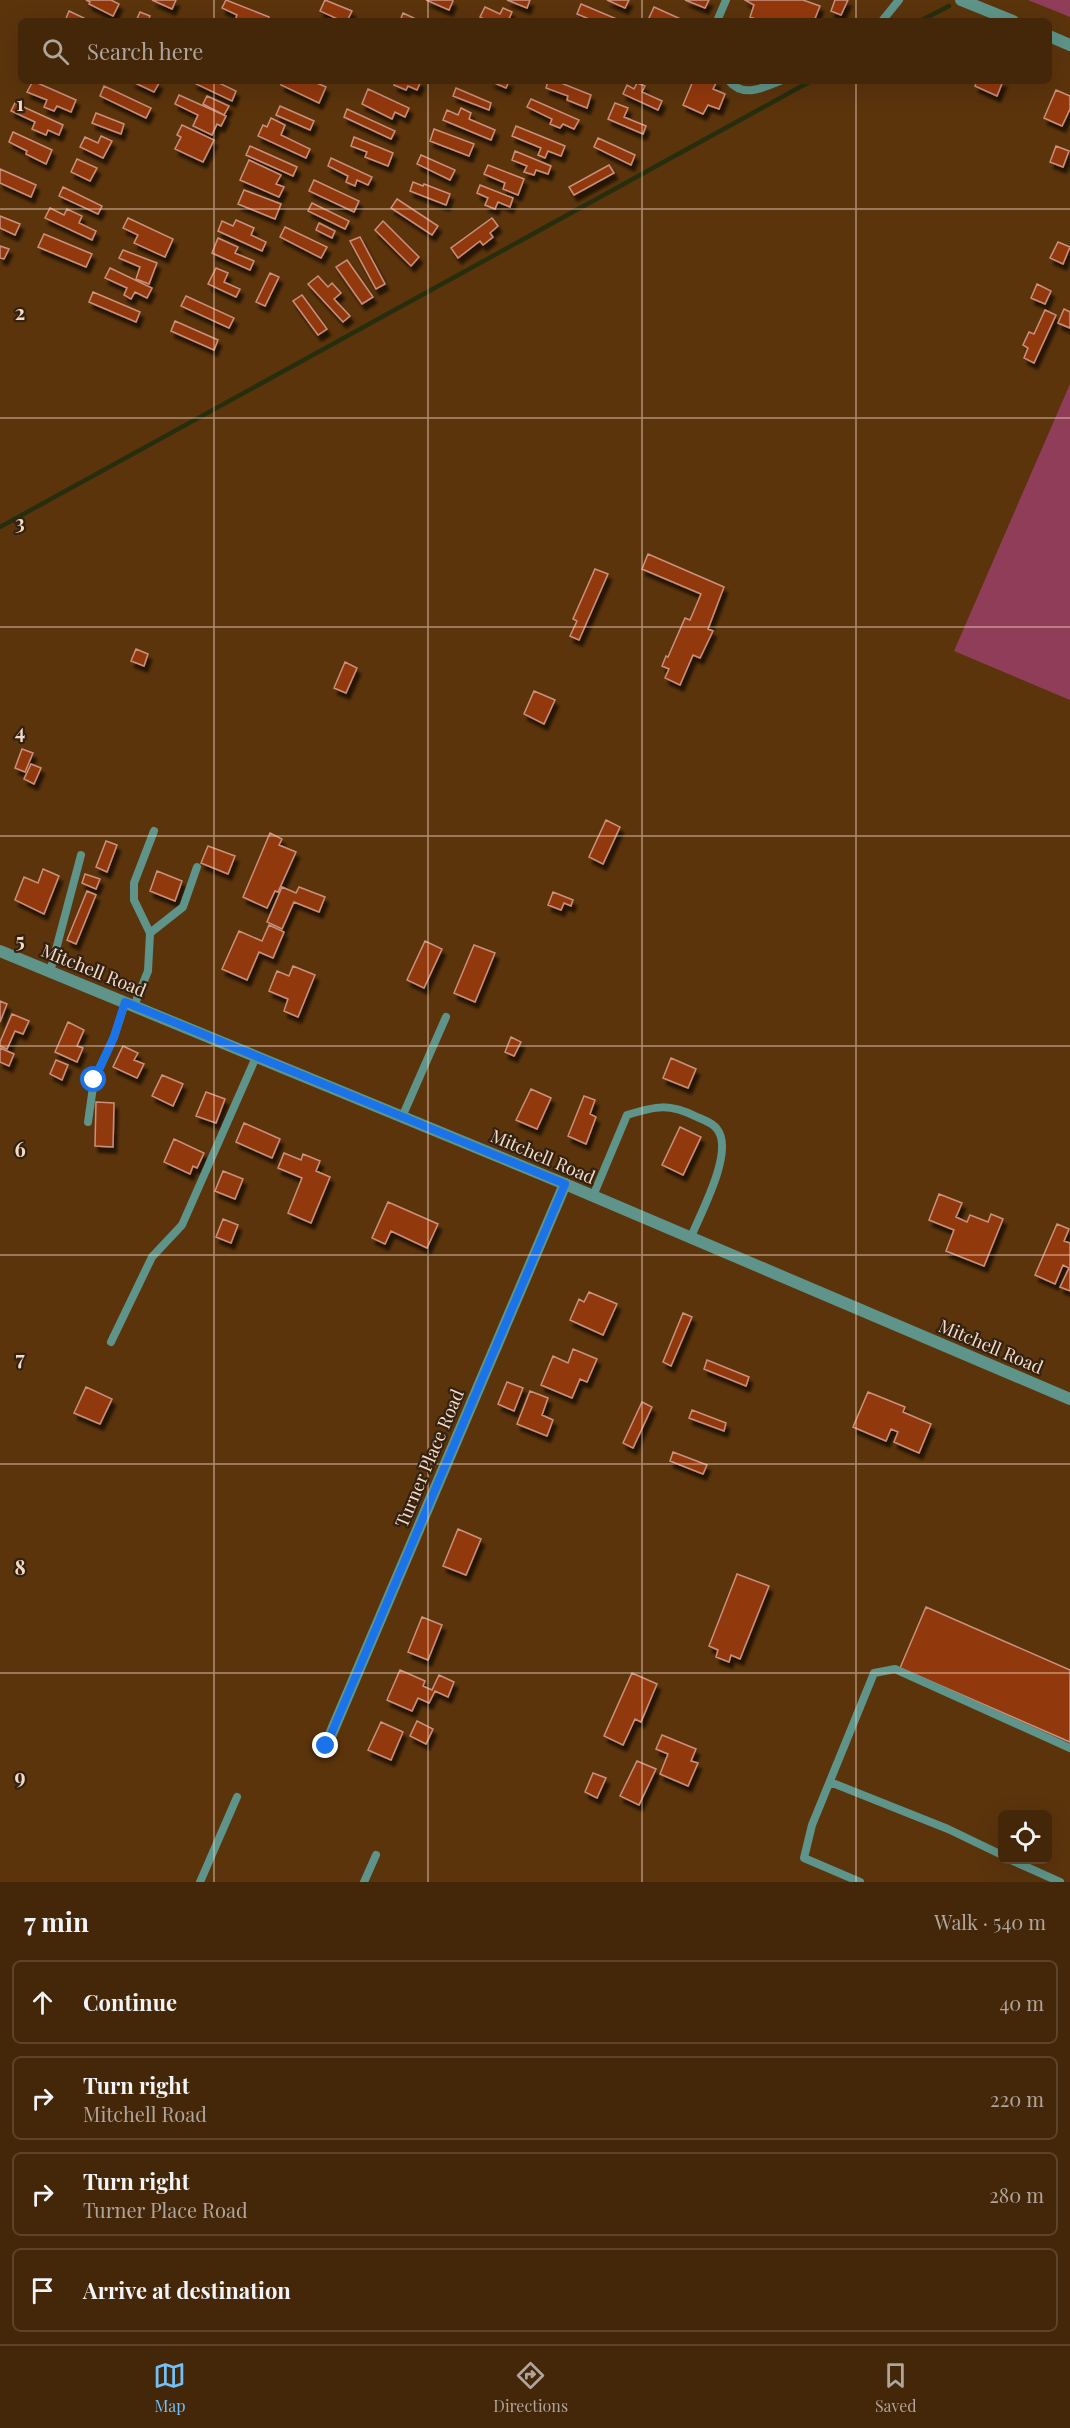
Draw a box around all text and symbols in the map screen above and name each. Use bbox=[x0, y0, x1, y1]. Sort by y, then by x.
search box bbox=[18, 18, 1052, 84]
icon: search bbox=[39, 35, 72, 68]
text: Search here bbox=[87, 36, 203, 66]
text: 1 bbox=[16, 89, 24, 116]
text: 2 bbox=[15, 298, 25, 325]
text: 3 bbox=[15, 508, 25, 535]
text: 4 bbox=[15, 717, 25, 744]
text: 5 bbox=[15, 926, 25, 953]
street label: Mitchell Road bbox=[38, 938, 151, 1002]
route start bbox=[80, 1066, 106, 1092]
street label: Mitchell Road bbox=[487, 1123, 599, 1189]
text: 6 bbox=[14, 1135, 26, 1162]
street label: Mitchell Road bbox=[935, 1313, 1047, 1379]
text: 7 bbox=[15, 1344, 25, 1371]
street label: Turner Place Road bbox=[389, 1385, 469, 1531]
text: 8 bbox=[14, 1553, 26, 1580]
route end bbox=[312, 1732, 338, 1758]
text: 9 bbox=[14, 1762, 26, 1789]
map controls bbox=[998, 1810, 1052, 1864]
button: locate bbox=[998, 1810, 1052, 1864]
text: 7 min bbox=[24, 1904, 89, 1939]
text: Walk · 540 m bbox=[934, 1908, 1046, 1935]
icon: ahead bbox=[26, 1986, 59, 2019]
text: Continue bbox=[83, 1987, 177, 2017]
text: 40 m bbox=[999, 1989, 1044, 2016]
text: Turn right bbox=[83, 2070, 189, 2100]
icon: right bbox=[26, 2082, 59, 2115]
text: 220 m bbox=[990, 2085, 1044, 2112]
text: Mitchell Road bbox=[83, 2100, 207, 2127]
text: Turn right bbox=[83, 2166, 189, 2196]
icon: right bbox=[26, 2178, 59, 2211]
text: 280 m bbox=[989, 2181, 1044, 2208]
text: Turner Place Road bbox=[83, 2196, 248, 2223]
icon: arrive bbox=[26, 2274, 59, 2307]
text: Arrive at destination bbox=[83, 2275, 291, 2305]
tab: Map bbox=[153, 2359, 186, 2416]
tab: Directions bbox=[493, 2359, 568, 2416]
tab: Saved bbox=[875, 2359, 917, 2416]

